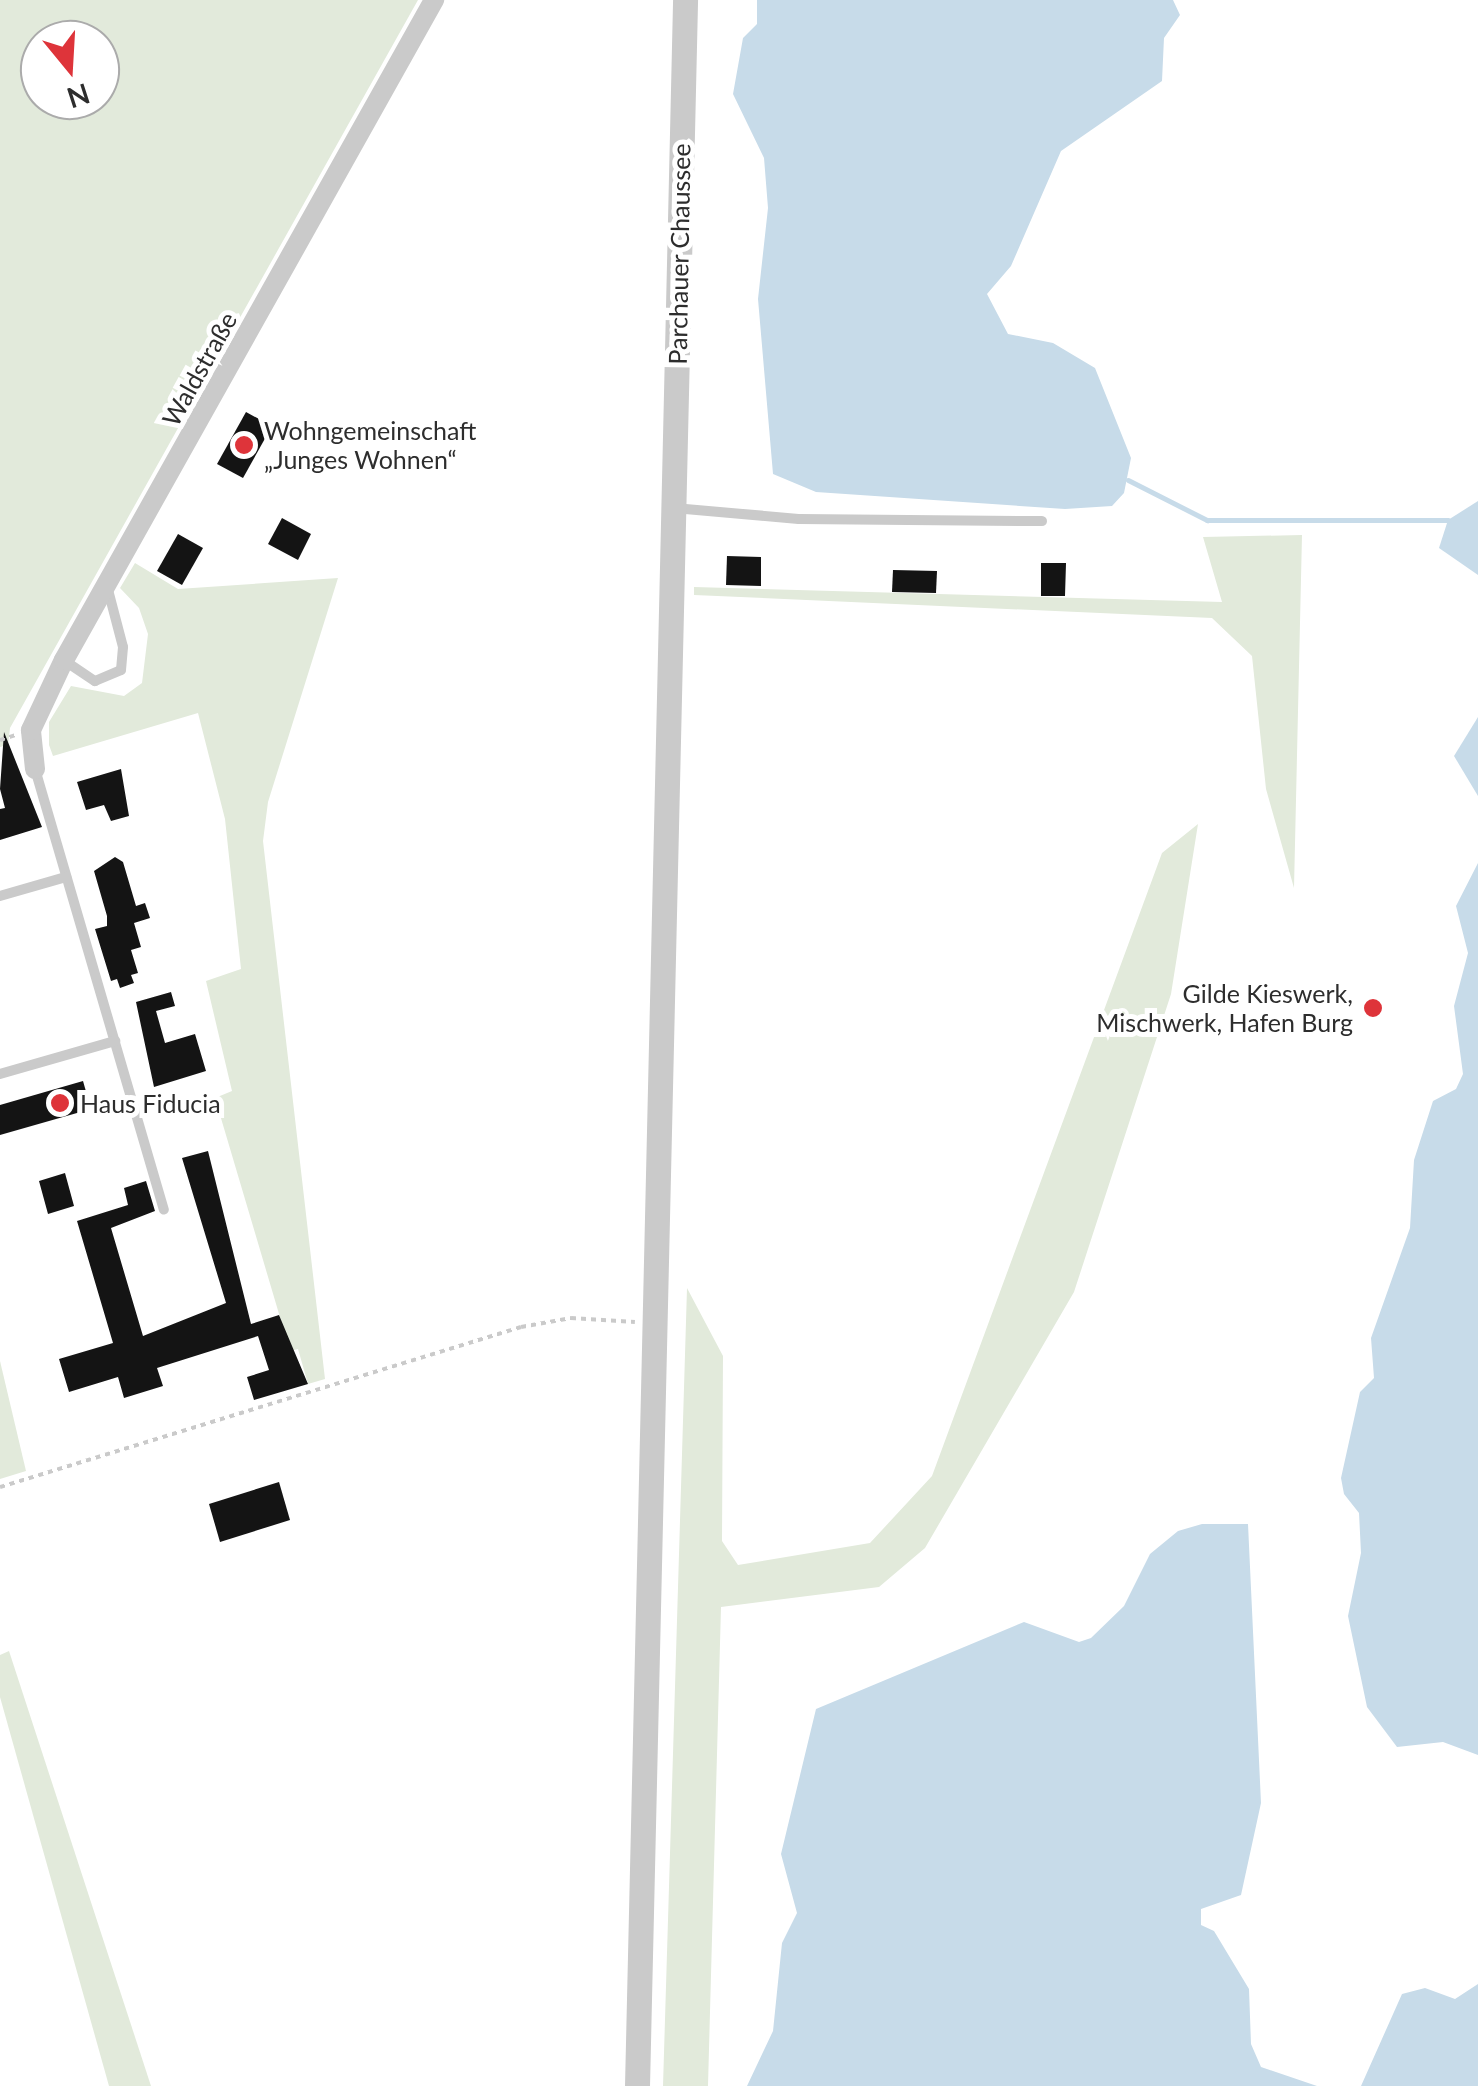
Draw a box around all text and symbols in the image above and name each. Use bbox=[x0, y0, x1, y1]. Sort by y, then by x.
north arrow bbox=[20, 20, 120, 120]
text: N bbox=[63, 77, 94, 116]
street label: Parchauer Chaussee bbox=[662, 143, 696, 365]
street label: Waldstraße bbox=[155, 307, 243, 431]
place label: Wohngemeinschaft „Junges Wohnen“ bbox=[264, 416, 476, 475]
marker: Wohngemeinschaft „Junges Wohnen“ bbox=[233, 434, 255, 456]
place label: Gilde Kieswerk, Mischwerk, Hafen Burg bbox=[1096, 979, 1353, 1038]
marker: Gilde Kieswerk, Mischwerk, Hafen Burg bbox=[1362, 997, 1384, 1019]
place label: Haus Fiducia bbox=[80, 1088, 221, 1118]
marker: Haus Fiducia bbox=[49, 1092, 71, 1114]

